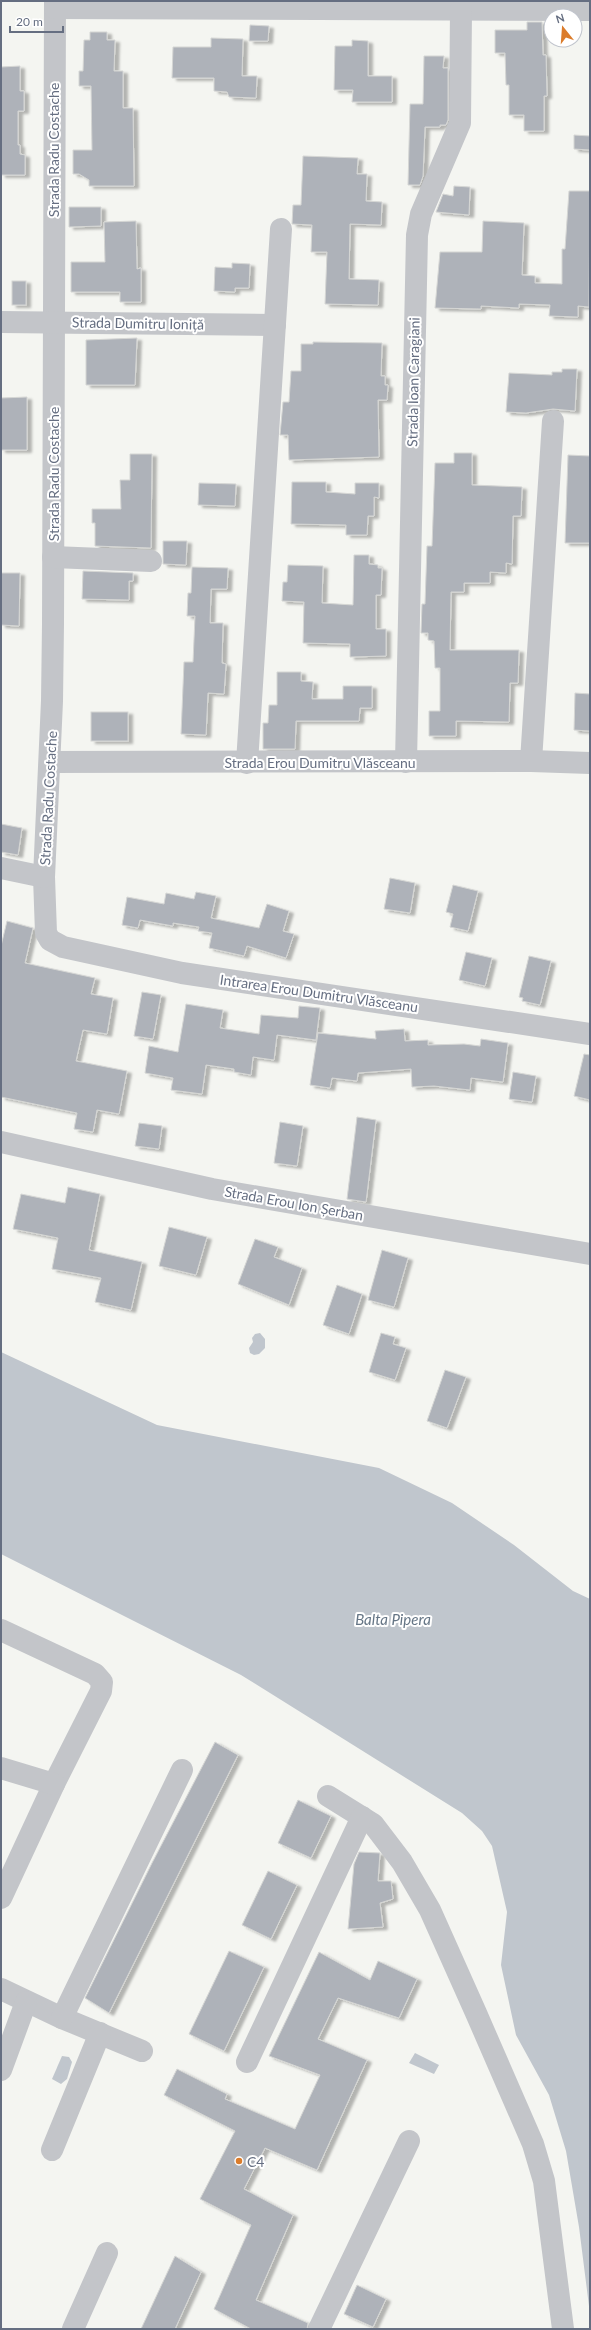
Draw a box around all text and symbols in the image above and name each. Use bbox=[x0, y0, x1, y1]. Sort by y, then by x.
scale bar bbox=[10, 8, 63, 34]
north arrow bbox=[543, 8, 583, 48]
text: N bbox=[554, 11, 566, 25]
text: 20 m bbox=[16, 14, 43, 29]
street label: Strada Radu Costache bbox=[45, 83, 62, 217]
street label: Strada Dumitru Ioniță bbox=[72, 313, 204, 333]
street label: Strada Ioan Caragiani bbox=[403, 317, 423, 447]
street label: Strada Radu Costache bbox=[45, 407, 62, 541]
street label: Strada Radu Costache bbox=[36, 730, 60, 866]
street label: Strada Erou Dumitru Vlăsceanu bbox=[224, 754, 416, 771]
street label: Intrarea Erou Dumitru Vlăsceanu bbox=[219, 971, 419, 1015]
street label: Strada Erou Ion Șerban bbox=[223, 1182, 365, 1224]
water label: Balta Pipera bbox=[355, 1610, 431, 1628]
place label: C4 bbox=[247, 2153, 264, 2170]
marker: C4 bbox=[234, 2156, 244, 2166]

